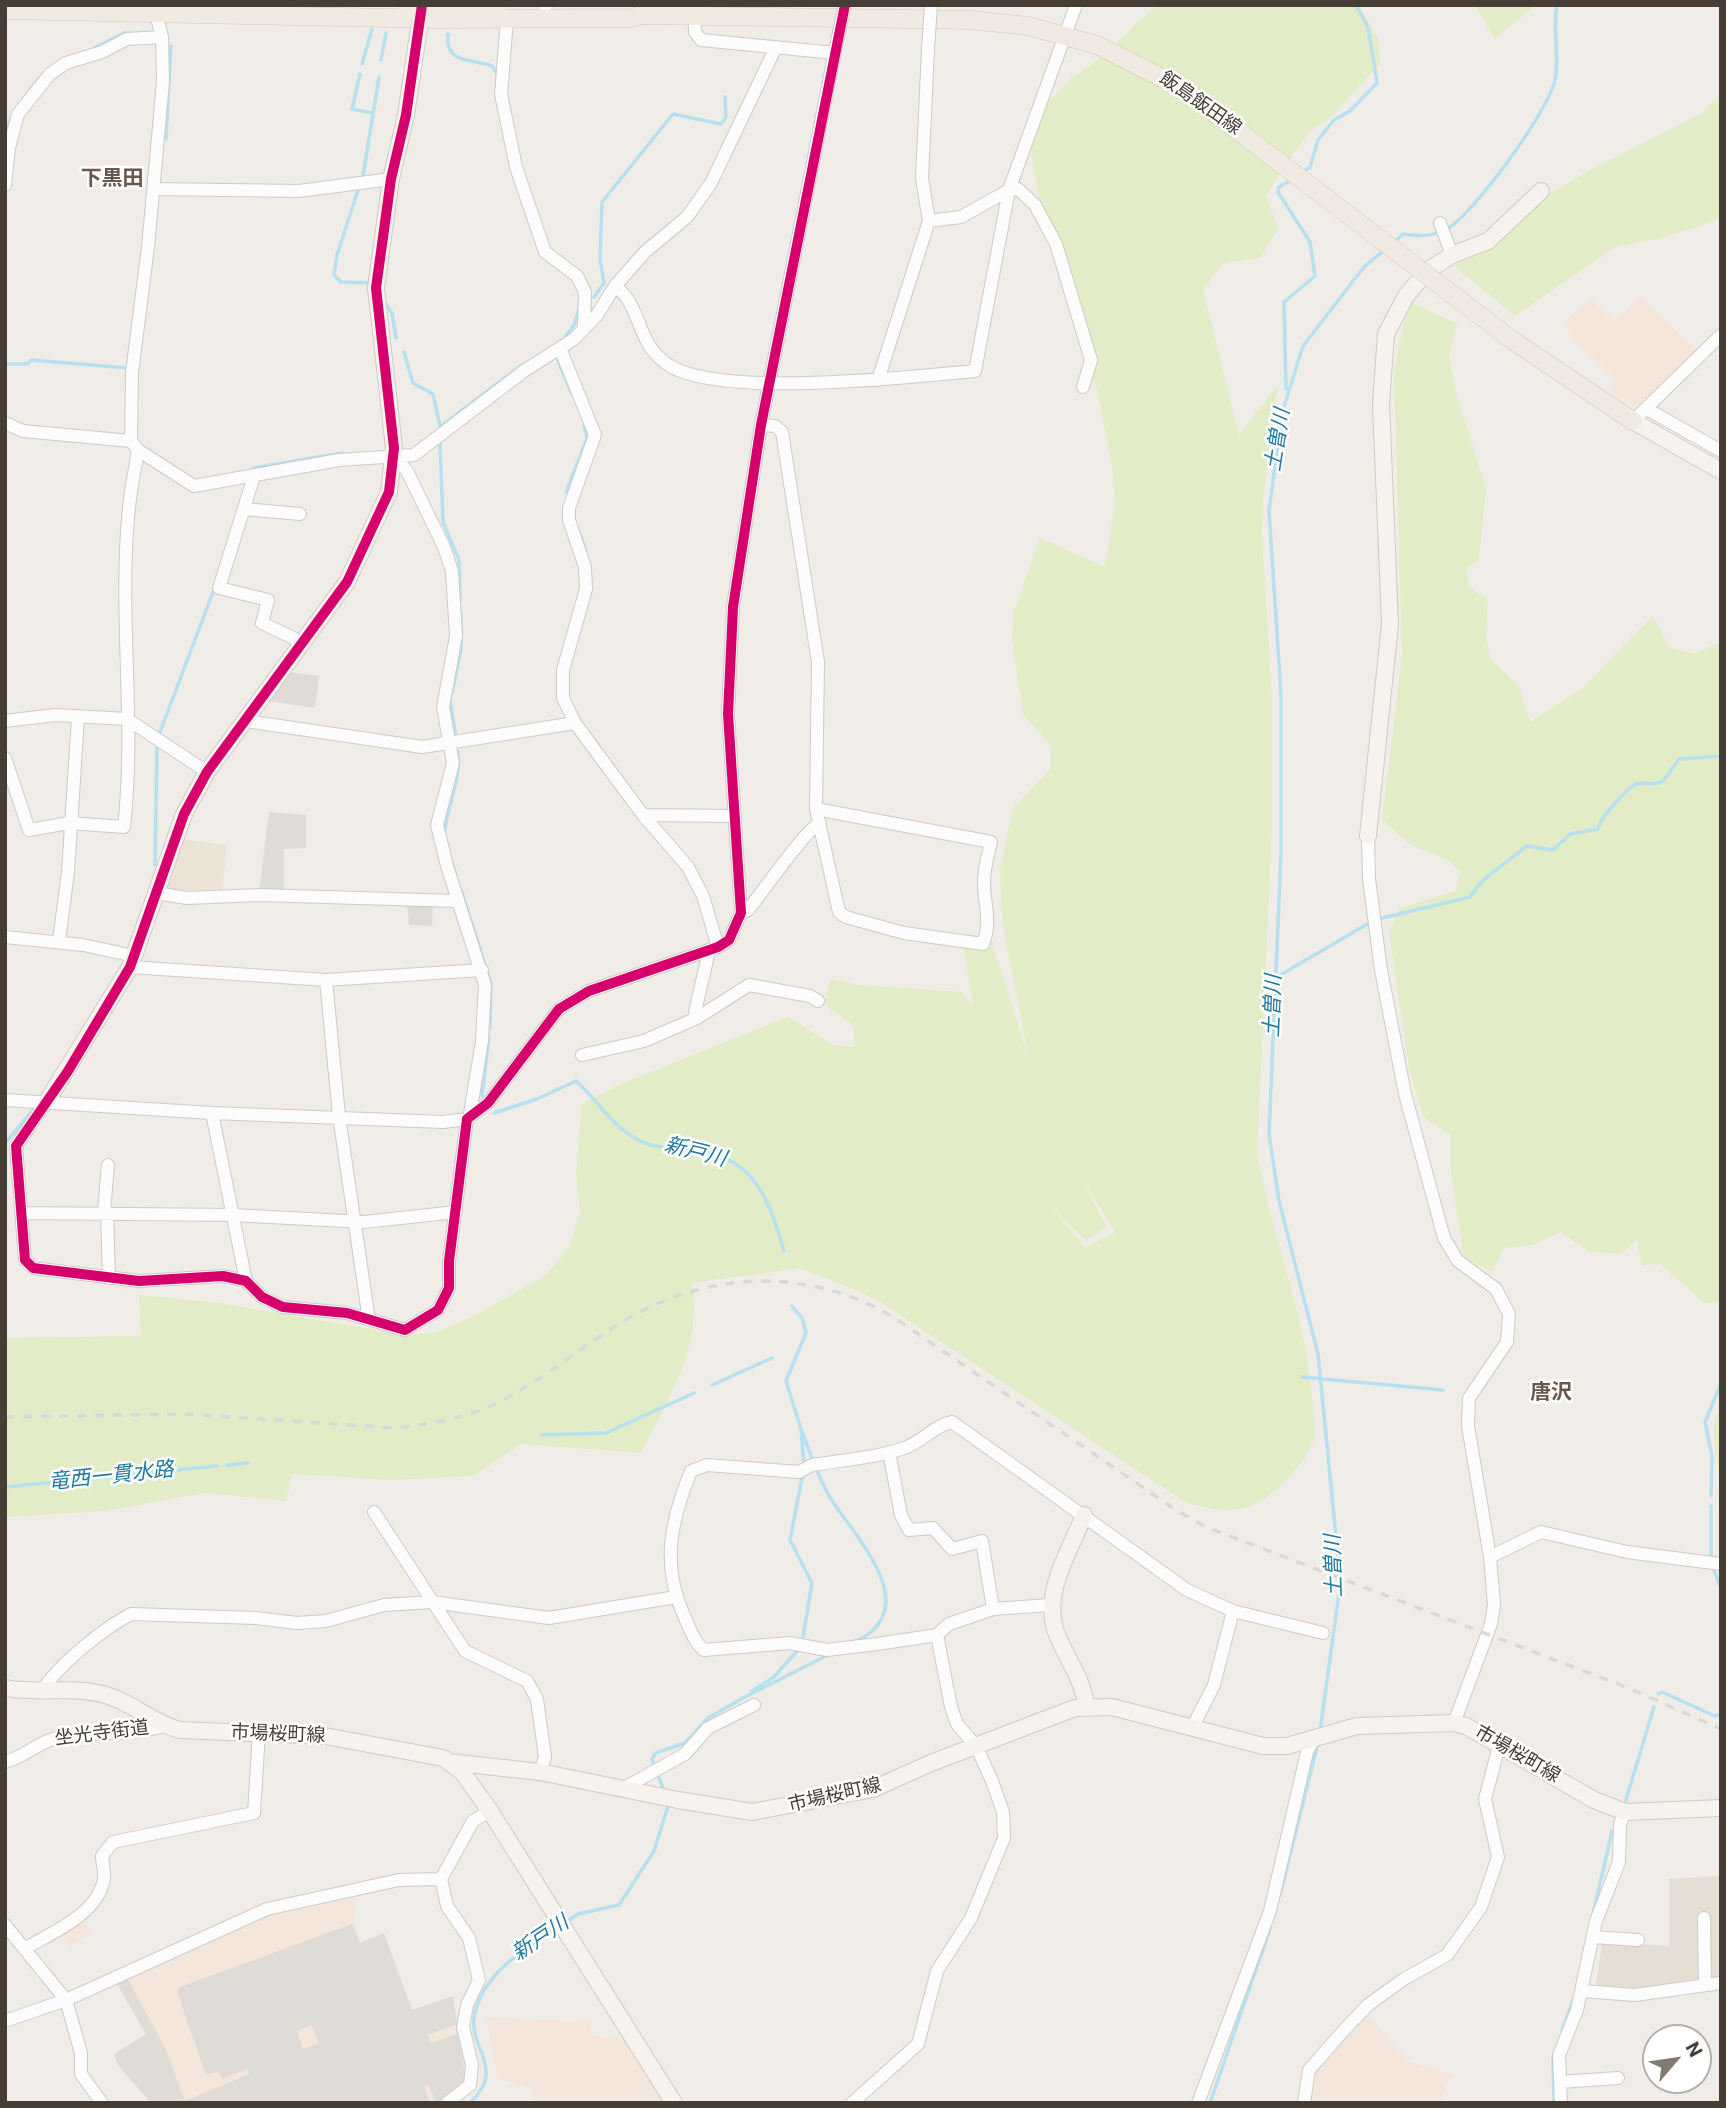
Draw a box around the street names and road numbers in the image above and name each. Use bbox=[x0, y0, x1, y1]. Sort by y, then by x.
street label: 飯島飯田線 bbox=[1155, 67, 1245, 141]
street label: 坐光寺街道 bbox=[53, 1717, 151, 1751]
street label: 市場桜町線 bbox=[1470, 1721, 1564, 1789]
street label: 市場桜町線 bbox=[230, 1722, 326, 1748]
street label: 市場桜町線 bbox=[786, 1774, 884, 1818]

